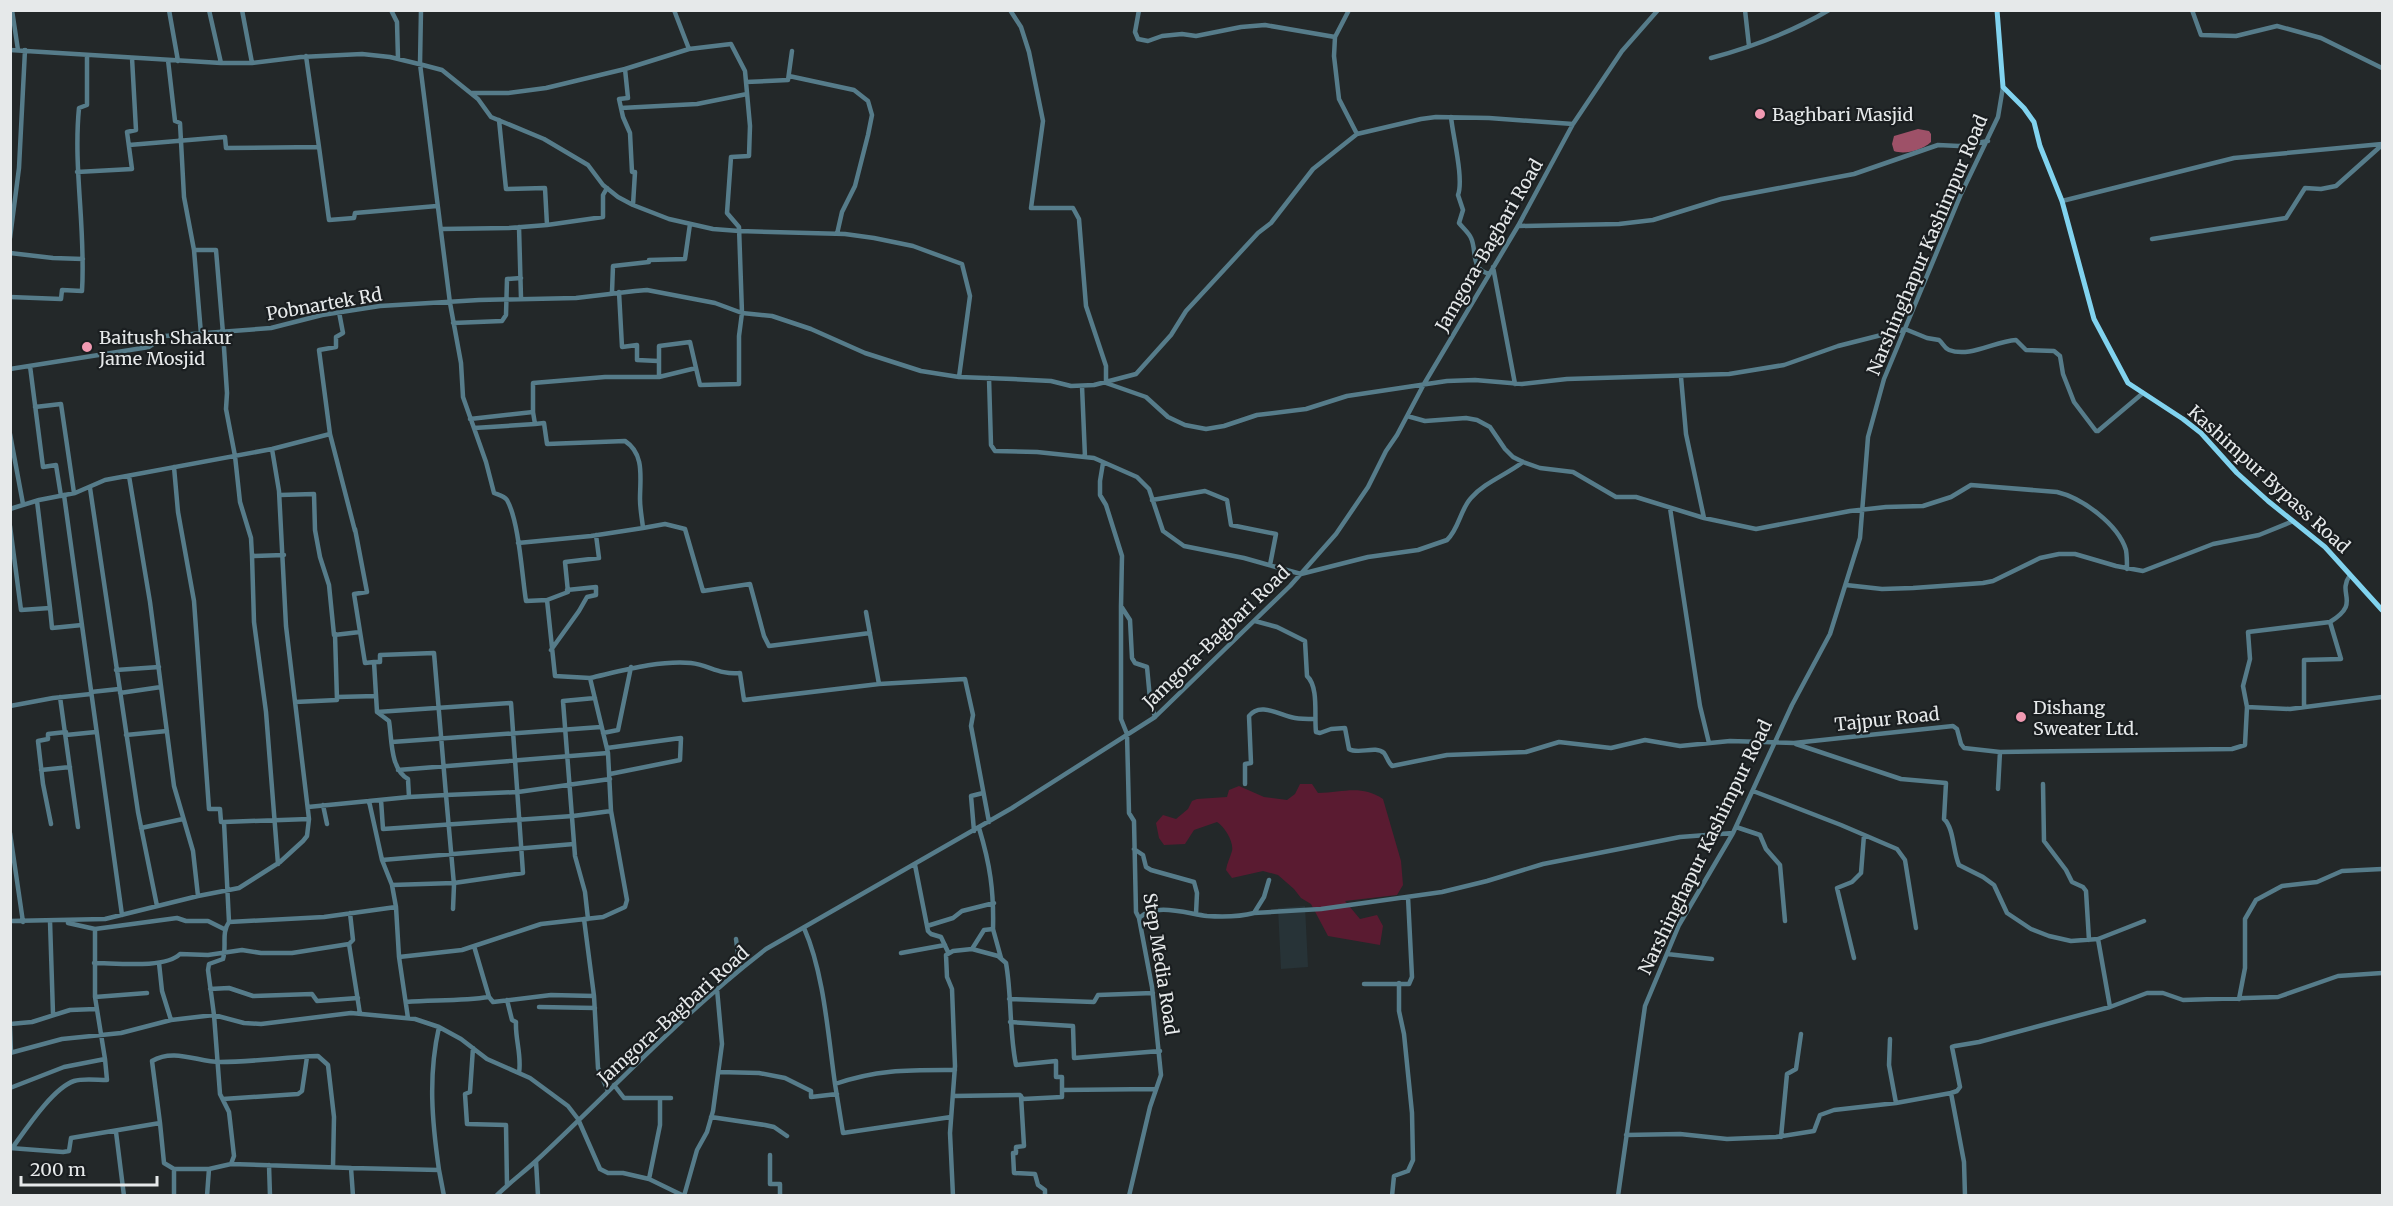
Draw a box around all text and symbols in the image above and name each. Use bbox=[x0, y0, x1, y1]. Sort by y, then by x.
place label: Baghbari Masjid bbox=[1772, 103, 1914, 126]
marker: Baghbari Masjid bbox=[1753, 107, 1767, 121]
street label: Narshinghapur Kashimpur Road bbox=[1862, 111, 1992, 379]
street label: Jamgora-Bagbari Road bbox=[1430, 154, 1548, 336]
street label: Pobnartek Rd bbox=[264, 282, 384, 326]
place label: Baitush Shakur Jame Mosjid bbox=[98, 326, 233, 370]
marker: Baitush Shakur Jame Mosjid bbox=[80, 340, 94, 354]
street label: Kashimpur Bypass Road bbox=[2183, 400, 2355, 558]
street label: Jamgora-Bagbari Road bbox=[1137, 561, 1294, 714]
place label: Dishang Sweater Ltd. bbox=[2033, 696, 2139, 740]
street label: Tajpur Road bbox=[1833, 702, 1941, 736]
marker: Dishang Sweater Ltd. bbox=[2014, 710, 2028, 724]
street label: Narshinghapur Kashimpur Road bbox=[1633, 716, 1777, 978]
street label: Step Media Road bbox=[1138, 891, 1184, 1037]
street label: Jamgora-Bagbari Road bbox=[592, 941, 753, 1090]
scale bar bbox=[21, 1149, 158, 1187]
text: 200 m bbox=[30, 1158, 86, 1181]

